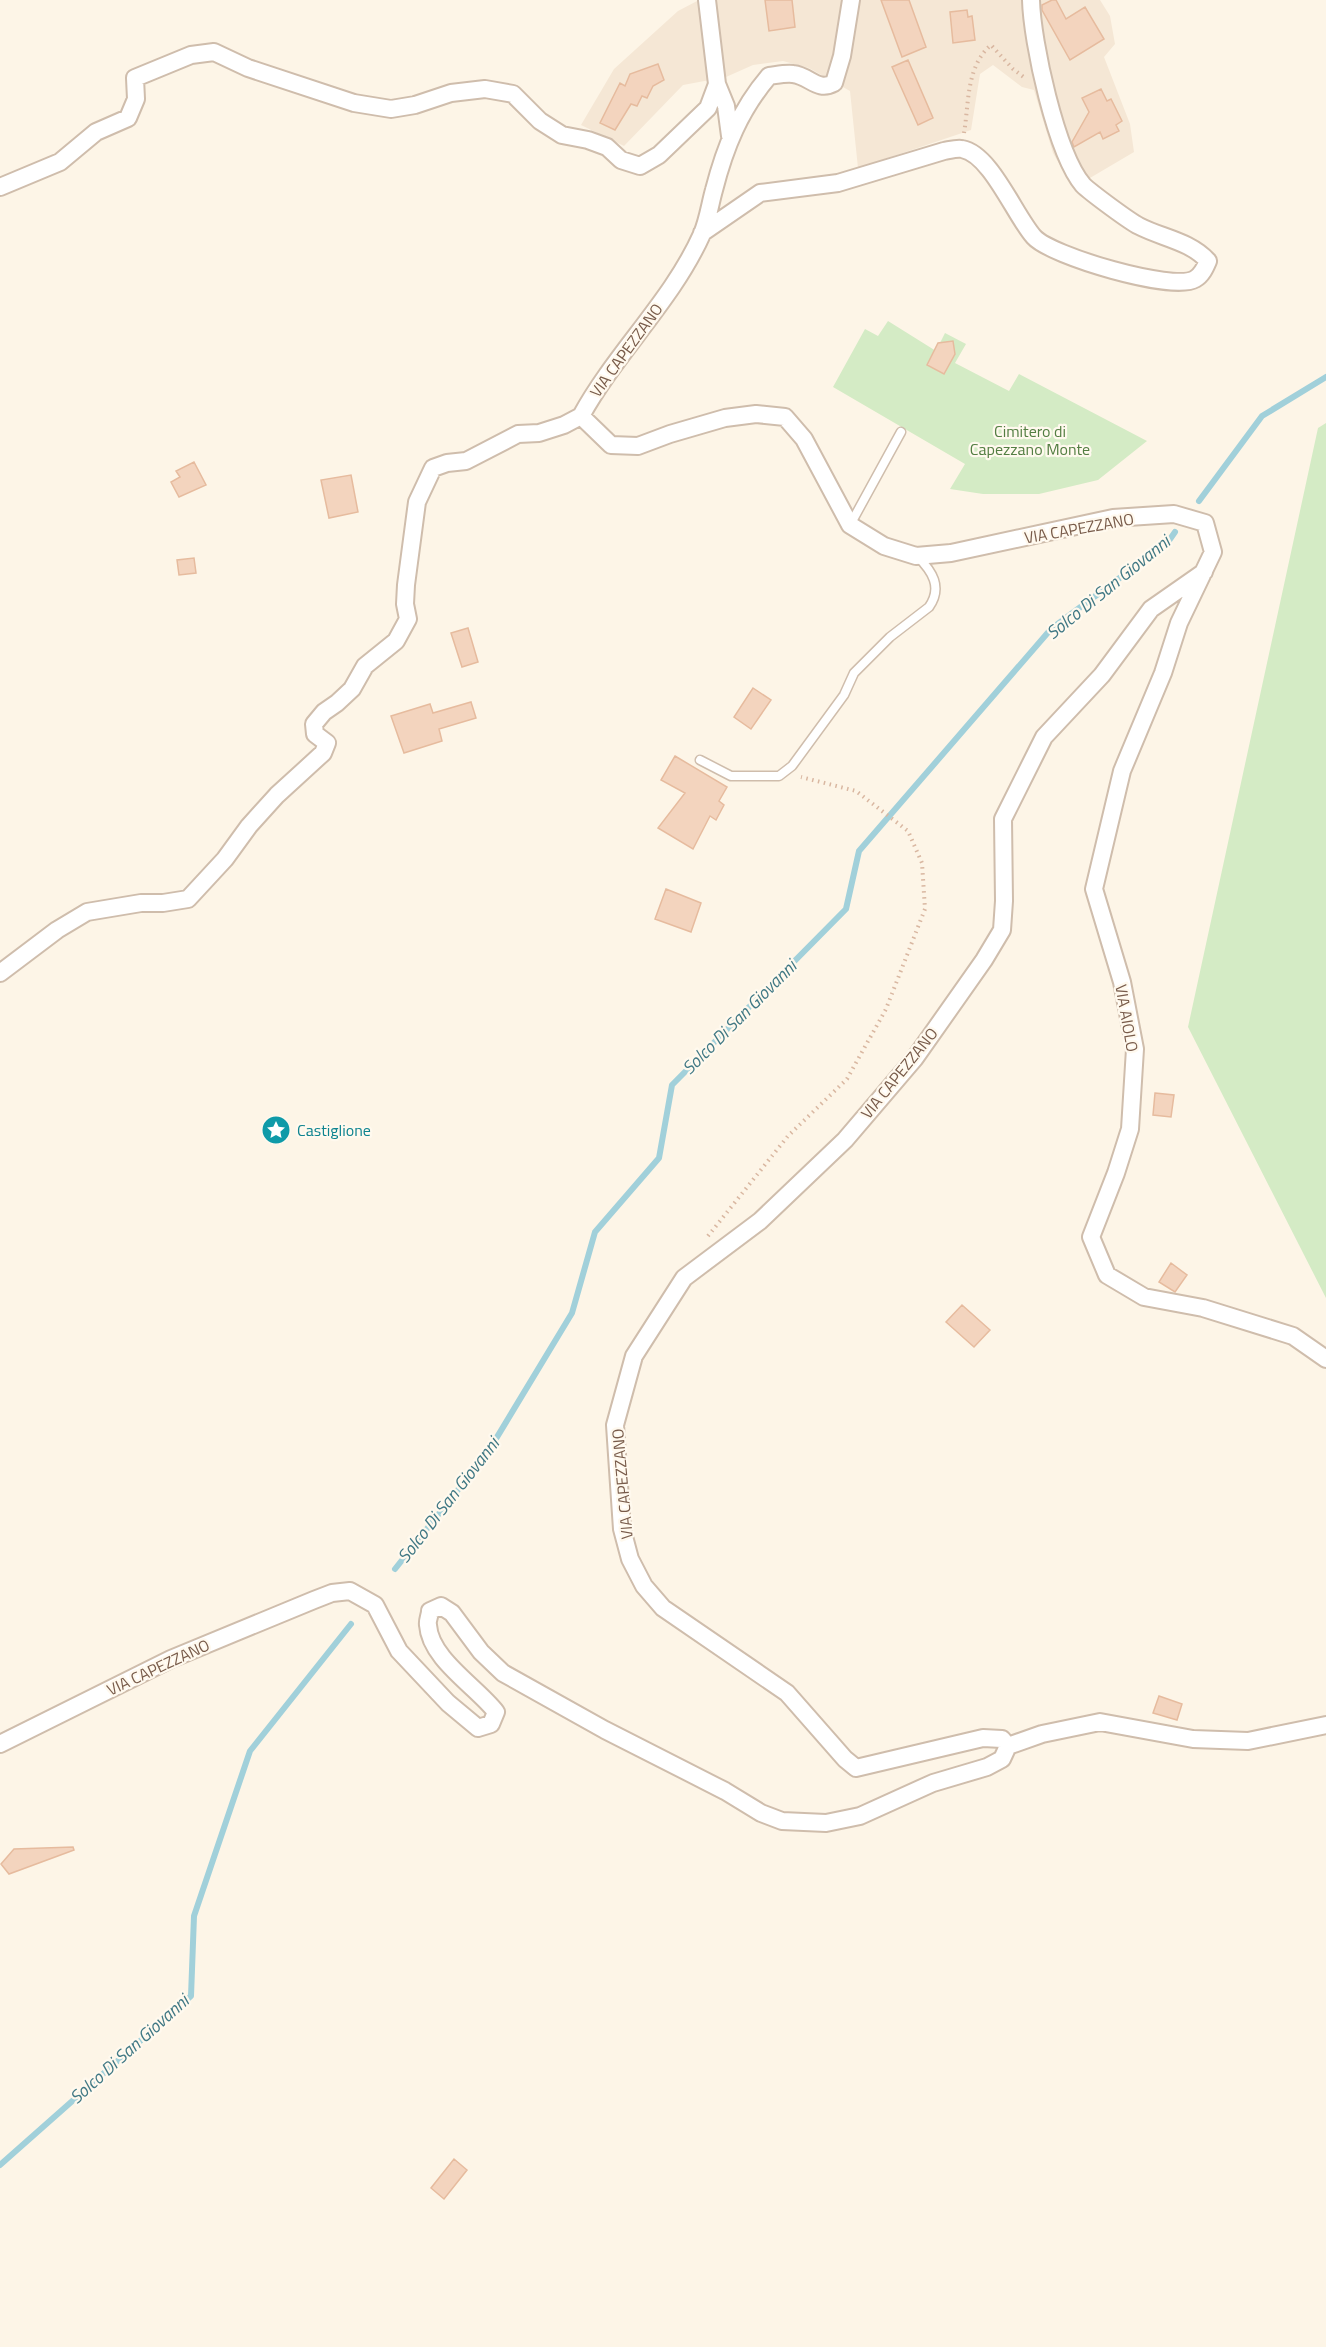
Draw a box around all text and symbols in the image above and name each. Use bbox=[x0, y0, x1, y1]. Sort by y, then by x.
street label: VIA CAPEZZANO bbox=[584, 298, 668, 402]
park label: Cimitero di Capezzano Monte bbox=[970, 419, 1090, 461]
street label: VIA CAPEZZANO bbox=[1022, 507, 1136, 549]
water label: Solco Di San Giovanni bbox=[1040, 527, 1178, 645]
water label: Solco Di San Giovanni bbox=[676, 952, 804, 1080]
street label: VIA AIOLO bbox=[1109, 982, 1145, 1054]
street label: VIA CAPEZZANO bbox=[855, 1022, 943, 1124]
place icon: Castiglione bbox=[260, 1114, 292, 1146]
place label: Castiglione bbox=[297, 1118, 371, 1142]
street label: VIA CAPEZZANO bbox=[605, 1428, 639, 1540]
water label: Solco Di San Giovanni bbox=[390, 1430, 507, 1568]
street label: VIA CAPEZZANO bbox=[103, 1633, 213, 1701]
water label: Solco Di San Giovanni bbox=[63, 1986, 196, 2110]

